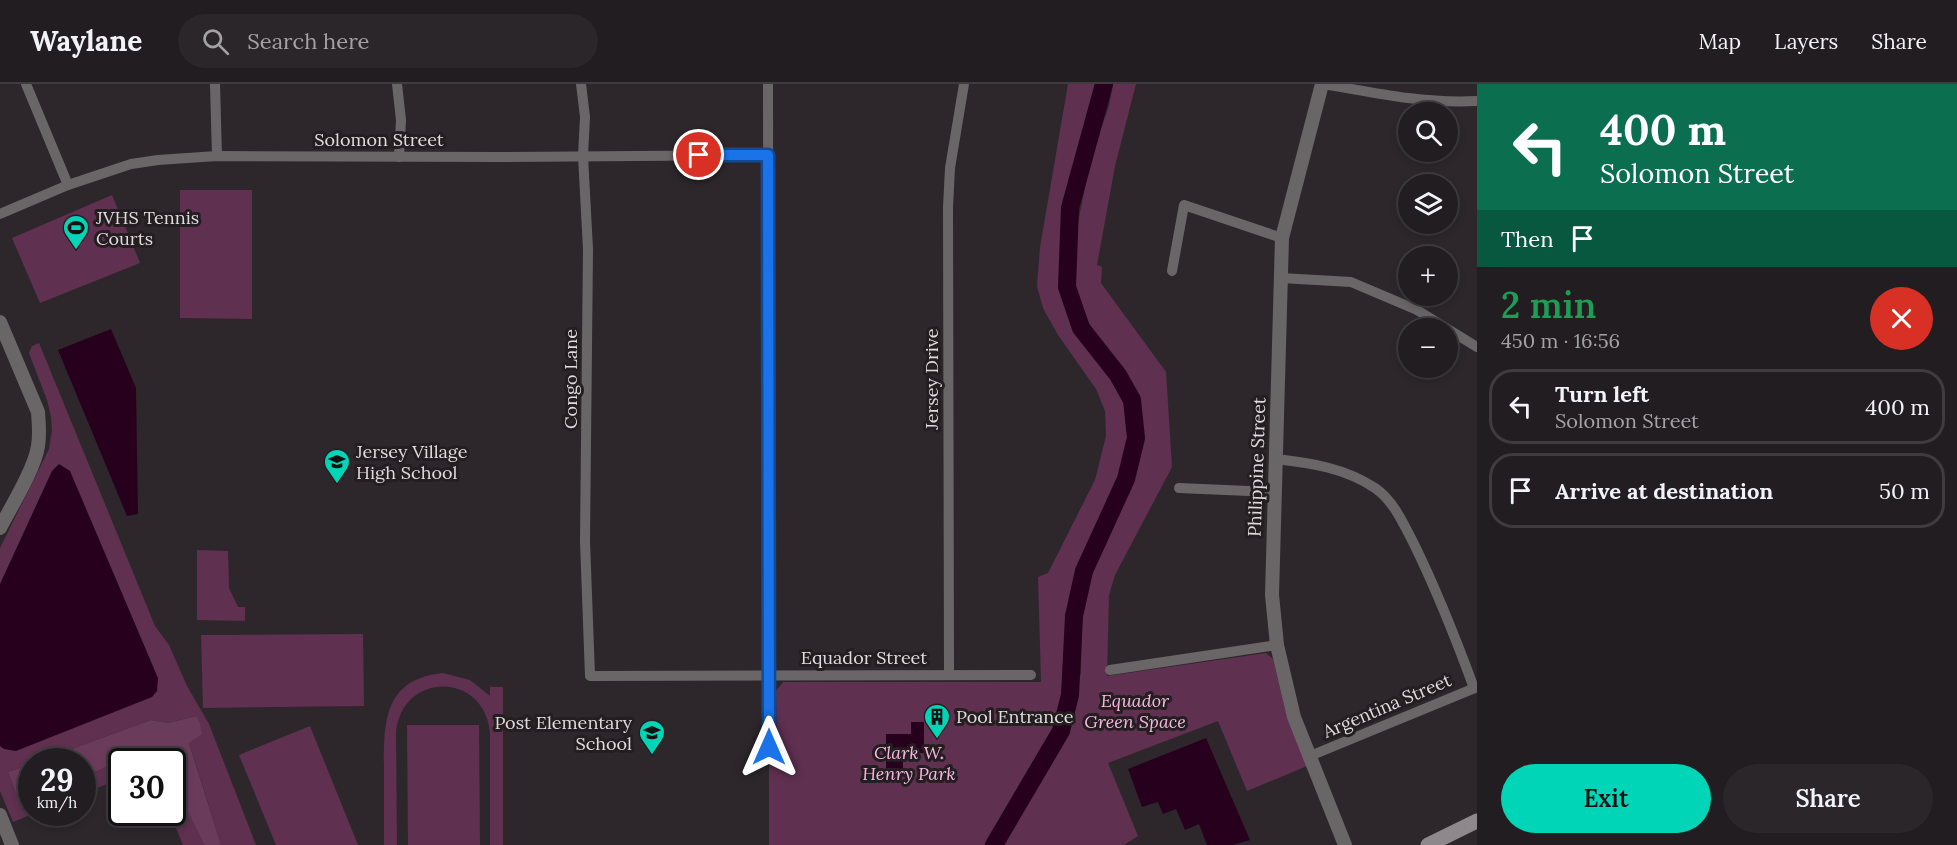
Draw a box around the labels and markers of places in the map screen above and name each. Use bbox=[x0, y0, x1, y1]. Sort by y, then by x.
pin bbox=[673, 129, 724, 180]
place label: JVHS Tennis Courts bbox=[95, 206, 199, 250]
sports icon: JVHS Tennis Courts bbox=[61, 213, 91, 251]
place label: Jersey Village High School bbox=[355, 440, 468, 484]
school or university icon: Jersey Village High School bbox=[322, 447, 352, 485]
building icon: Pool Entrance bbox=[922, 702, 952, 740]
place label: Pool Entrance bbox=[956, 705, 1074, 728]
place label: Post Elementary School bbox=[494, 711, 632, 755]
school or university icon: Post Elementary School bbox=[637, 718, 667, 756]

